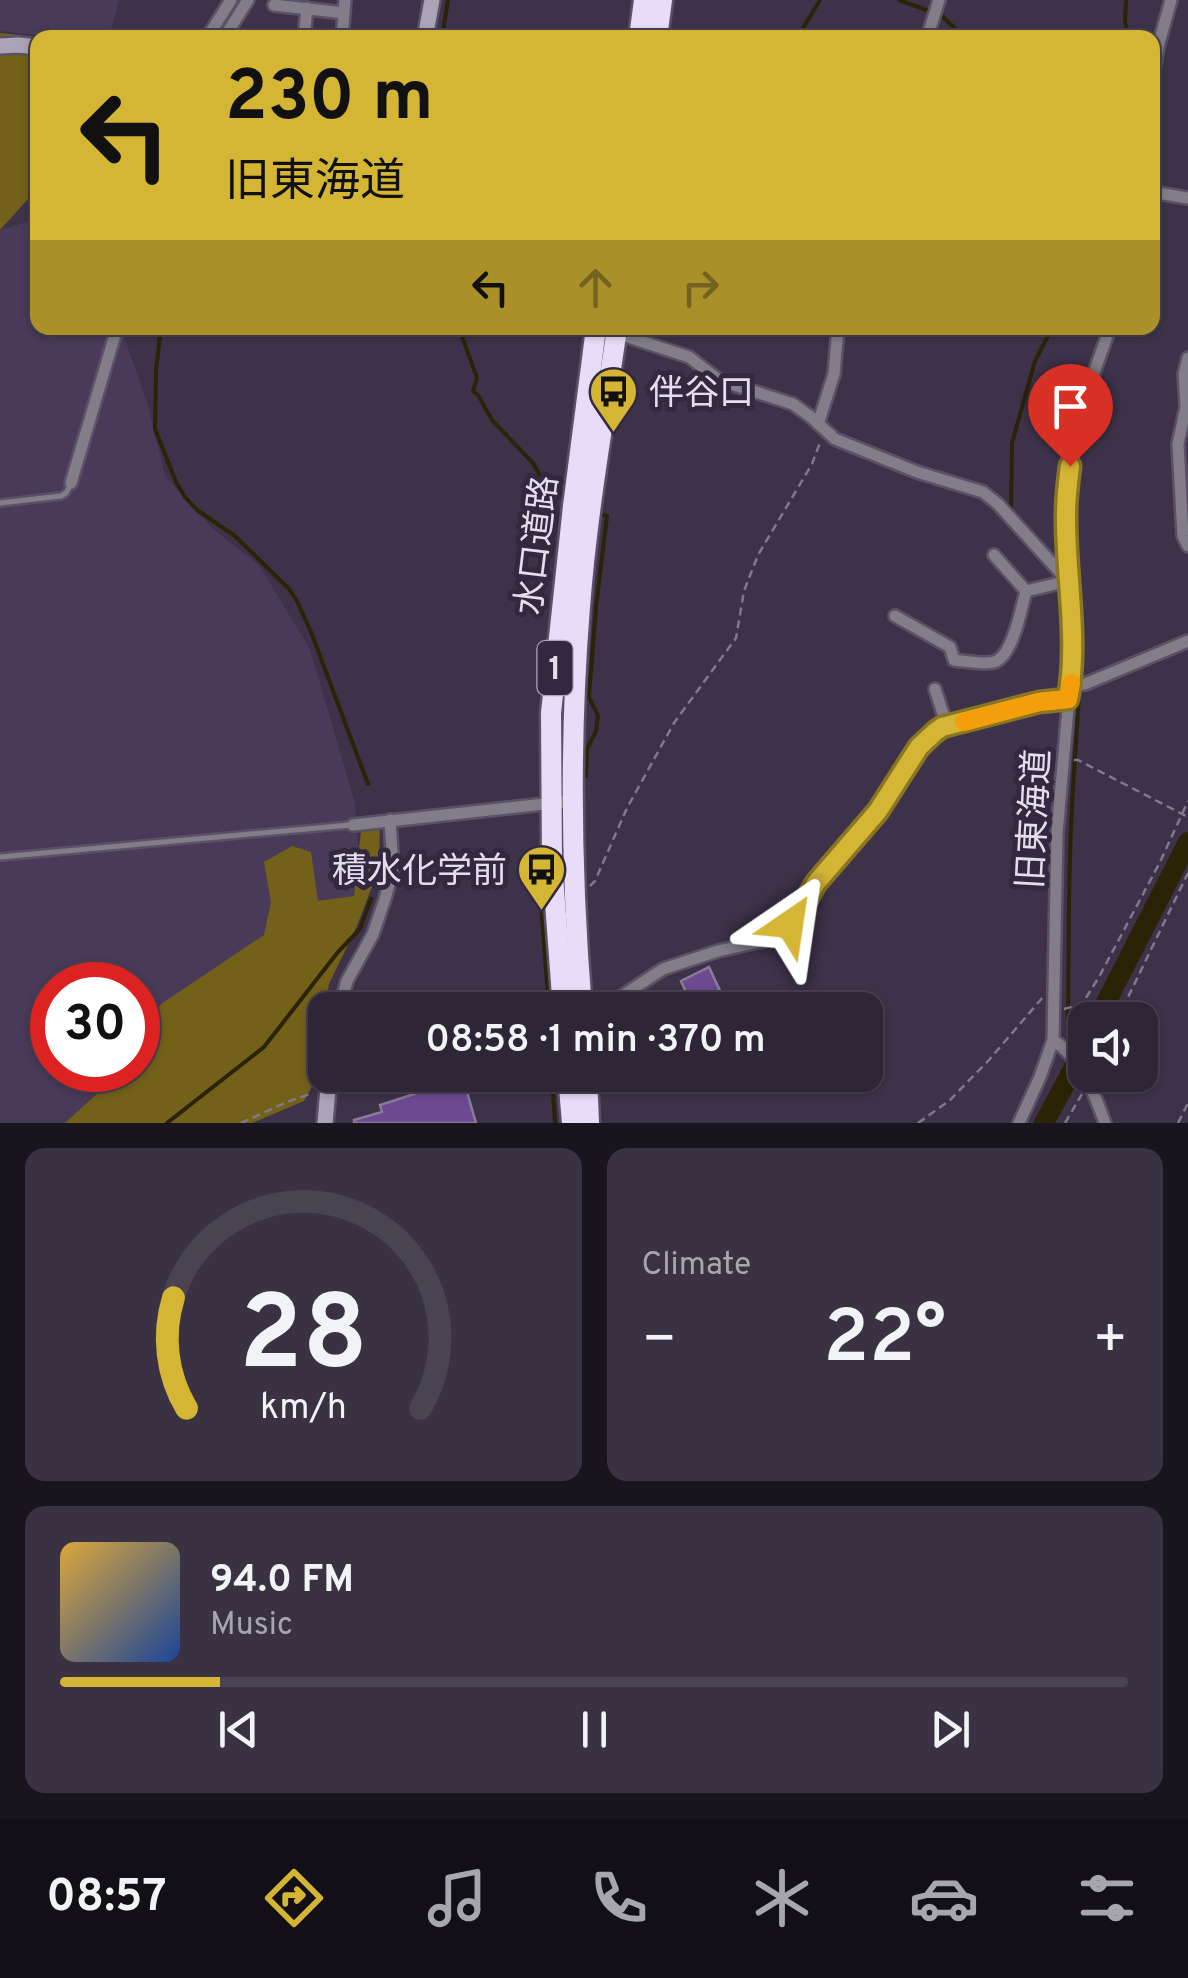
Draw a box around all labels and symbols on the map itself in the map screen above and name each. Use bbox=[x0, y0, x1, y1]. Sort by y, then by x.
pin bbox=[1028, 364, 1113, 467]
bus stop icon: 伴谷口 bbox=[588, 366, 640, 434]
place label: 伴谷口 bbox=[649, 373, 754, 417]
street label: 水口道路 bbox=[509, 473, 569, 618]
road number: 1 bbox=[538, 641, 572, 695]
street label: 旧東海道 bbox=[1010, 748, 1062, 890]
bus stop icon: 積水化学前 bbox=[516, 844, 568, 912]
place label: 積水化学前 bbox=[332, 851, 507, 895]
position arrow bbox=[738, 872, 842, 976]
speed limit sign: 30 bbox=[30, 962, 160, 1092]

